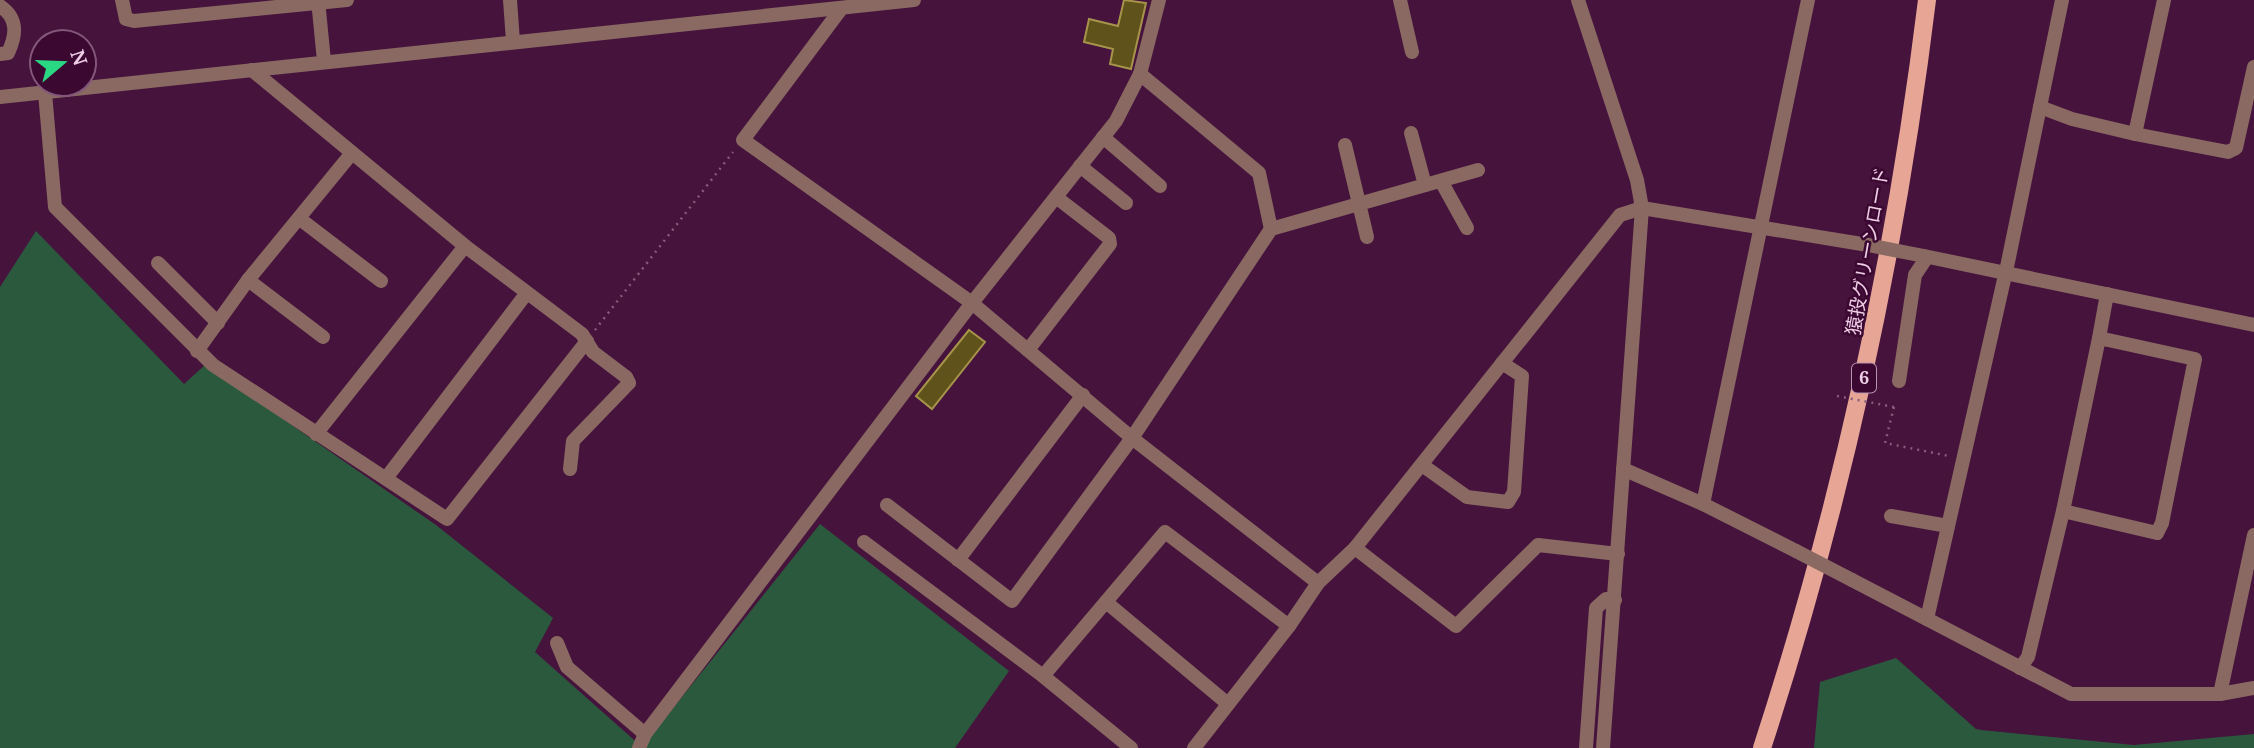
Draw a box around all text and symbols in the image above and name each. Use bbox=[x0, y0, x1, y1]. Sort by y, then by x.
north arrow bbox=[28, 28, 98, 98]
text: N bbox=[64, 46, 94, 69]
street label: 猿投グリーンロード bbox=[1839, 165, 1895, 337]
road number: 6 bbox=[1852, 364, 1876, 392]

